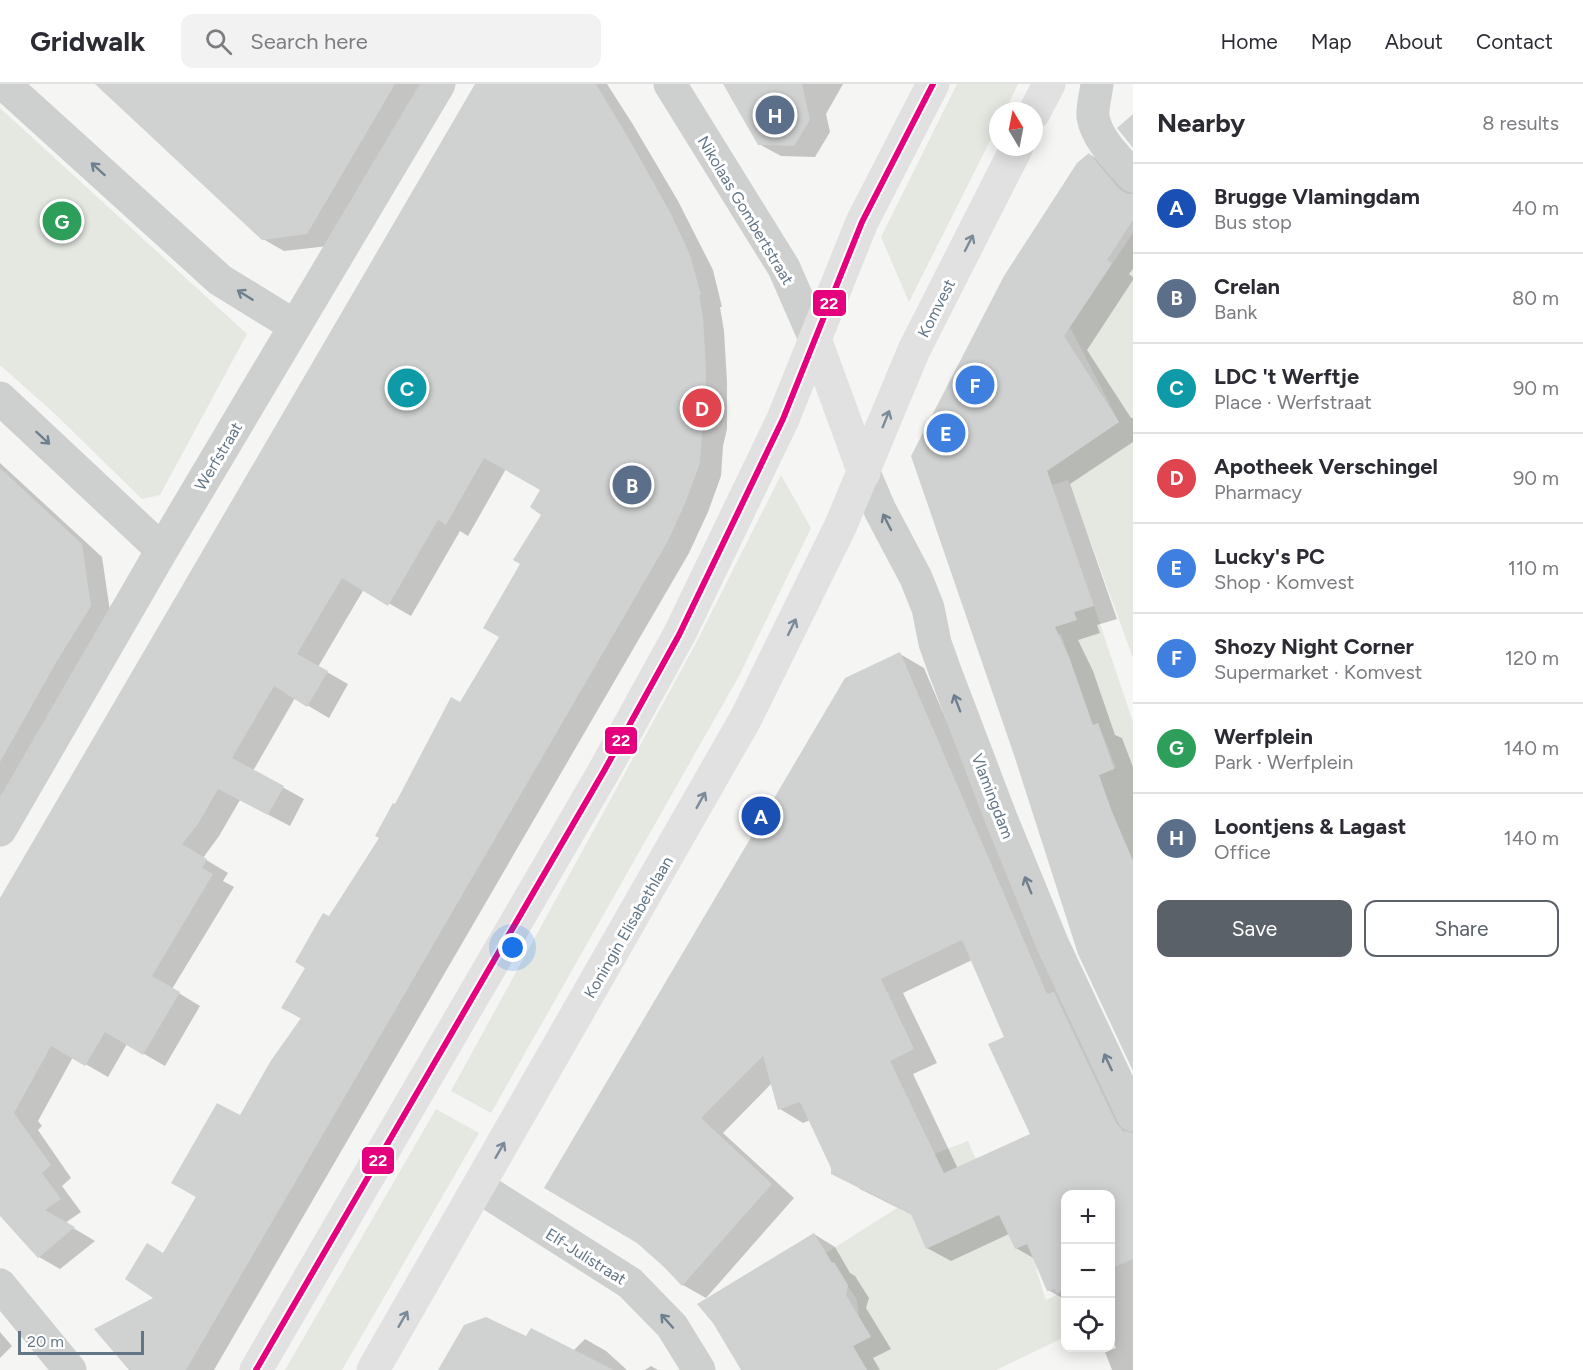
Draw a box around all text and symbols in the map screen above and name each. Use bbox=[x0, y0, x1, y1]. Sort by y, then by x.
search box bbox=[181, 14, 601, 68]
text: Gridwalk bbox=[30, 24, 145, 58]
icon: search bbox=[202, 25, 235, 58]
text: Search here bbox=[250, 28, 368, 55]
text: Home bbox=[1221, 29, 1278, 54]
text: Map bbox=[1311, 29, 1352, 54]
text: About bbox=[1385, 29, 1443, 54]
text: Contact bbox=[1476, 29, 1553, 54]
pin: H bbox=[756, 93, 794, 138]
north arrow bbox=[989, 102, 1043, 156]
text: Nearby bbox=[1157, 107, 1245, 139]
text: 8 results bbox=[1482, 111, 1559, 135]
street label: Nikolaas Gombertstraat bbox=[694, 132, 798, 288]
one-way arrow bbox=[90, 162, 105, 176]
text: Brugge Vlamingdam bbox=[1214, 183, 1420, 210]
text: A bbox=[1169, 196, 1184, 220]
text: 40 m bbox=[1512, 196, 1559, 220]
pin: G bbox=[42, 198, 82, 244]
text: Bus stop bbox=[1214, 210, 1292, 234]
one-way arrow bbox=[963, 234, 975, 252]
text: Crelan bbox=[1214, 273, 1280, 300]
street label: Komvest bbox=[914, 276, 959, 341]
text: B bbox=[1170, 286, 1183, 310]
text: 80 m bbox=[1512, 286, 1559, 310]
one-way arrow bbox=[237, 289, 254, 301]
line badge: 22 bbox=[812, 289, 847, 317]
text: 22 bbox=[820, 294, 838, 313]
text: Bank bbox=[1214, 300, 1257, 324]
pin: F bbox=[956, 362, 994, 408]
text: LDC 't Werftje bbox=[1214, 363, 1359, 390]
pin: C bbox=[388, 366, 426, 410]
text: C bbox=[1169, 376, 1184, 400]
text: 90 m bbox=[1513, 376, 1559, 400]
pin: D bbox=[682, 386, 722, 430]
text: Place · Werfstraat bbox=[1214, 390, 1372, 414]
pin: E bbox=[926, 410, 966, 456]
one-way arrow bbox=[881, 411, 892, 429]
street label: Werfstraat bbox=[191, 419, 246, 494]
one-way arrow bbox=[35, 431, 50, 445]
text: Apotheek Verschingel bbox=[1214, 453, 1438, 480]
pin: B bbox=[612, 462, 652, 508]
text: D bbox=[1170, 466, 1184, 490]
text: 90 m bbox=[1513, 466, 1559, 490]
text: Pharmacy bbox=[1214, 480, 1302, 504]
one-way arrow bbox=[880, 514, 892, 532]
text: Lucky's PC bbox=[1214, 543, 1325, 570]
text: E bbox=[1171, 556, 1182, 580]
text: 110 m bbox=[1508, 556, 1559, 580]
text: Shop · Komvest bbox=[1214, 570, 1354, 594]
one-way arrow bbox=[786, 619, 798, 637]
text: Shozy Night Corner bbox=[1214, 633, 1414, 660]
text: F bbox=[1171, 646, 1182, 670]
text: 120 m bbox=[1505, 646, 1559, 670]
text: Supermarket · Komvest bbox=[1214, 660, 1422, 684]
one-way arrow bbox=[951, 694, 962, 713]
text: Werfplein bbox=[1214, 723, 1313, 750]
line badge: 22 bbox=[604, 726, 638, 755]
text: 22 bbox=[612, 731, 630, 750]
text: G bbox=[1169, 736, 1184, 760]
text: 140 m bbox=[1504, 736, 1559, 760]
text: Park · Werfplein bbox=[1214, 750, 1353, 774]
street label: Vlamingdam bbox=[968, 751, 1017, 841]
one-way arrow bbox=[695, 792, 707, 809]
pin: A bbox=[742, 794, 780, 838]
text: Loontjens & Lagast bbox=[1214, 813, 1406, 840]
text: H bbox=[1169, 826, 1184, 850]
text: 140 m bbox=[1504, 826, 1559, 850]
text: Office bbox=[1214, 840, 1271, 864]
street label: Koningin Elisabethlaan bbox=[580, 853, 677, 1002]
one-way arrow bbox=[1022, 876, 1033, 894]
button: Save bbox=[1157, 900, 1352, 957]
button: Share bbox=[1364, 900, 1559, 957]
your location bbox=[498, 933, 527, 962]
one-way arrow bbox=[1102, 1054, 1114, 1072]
one-way arrow bbox=[495, 1142, 506, 1160]
line badge: 22 bbox=[361, 1146, 395, 1175]
text: 22 bbox=[369, 1151, 387, 1170]
map controls bbox=[1061, 1190, 1115, 1352]
button: + bbox=[1061, 1190, 1115, 1244]
street label: Elf-Julistraat bbox=[542, 1224, 629, 1289]
button: − bbox=[1061, 1244, 1115, 1298]
button: locate bbox=[1061, 1298, 1115, 1352]
one-way arrow bbox=[397, 1311, 409, 1328]
one-way arrow bbox=[660, 1314, 674, 1329]
scale bar bbox=[18, 1328, 144, 1356]
text: 20 m bbox=[27, 1332, 64, 1351]

